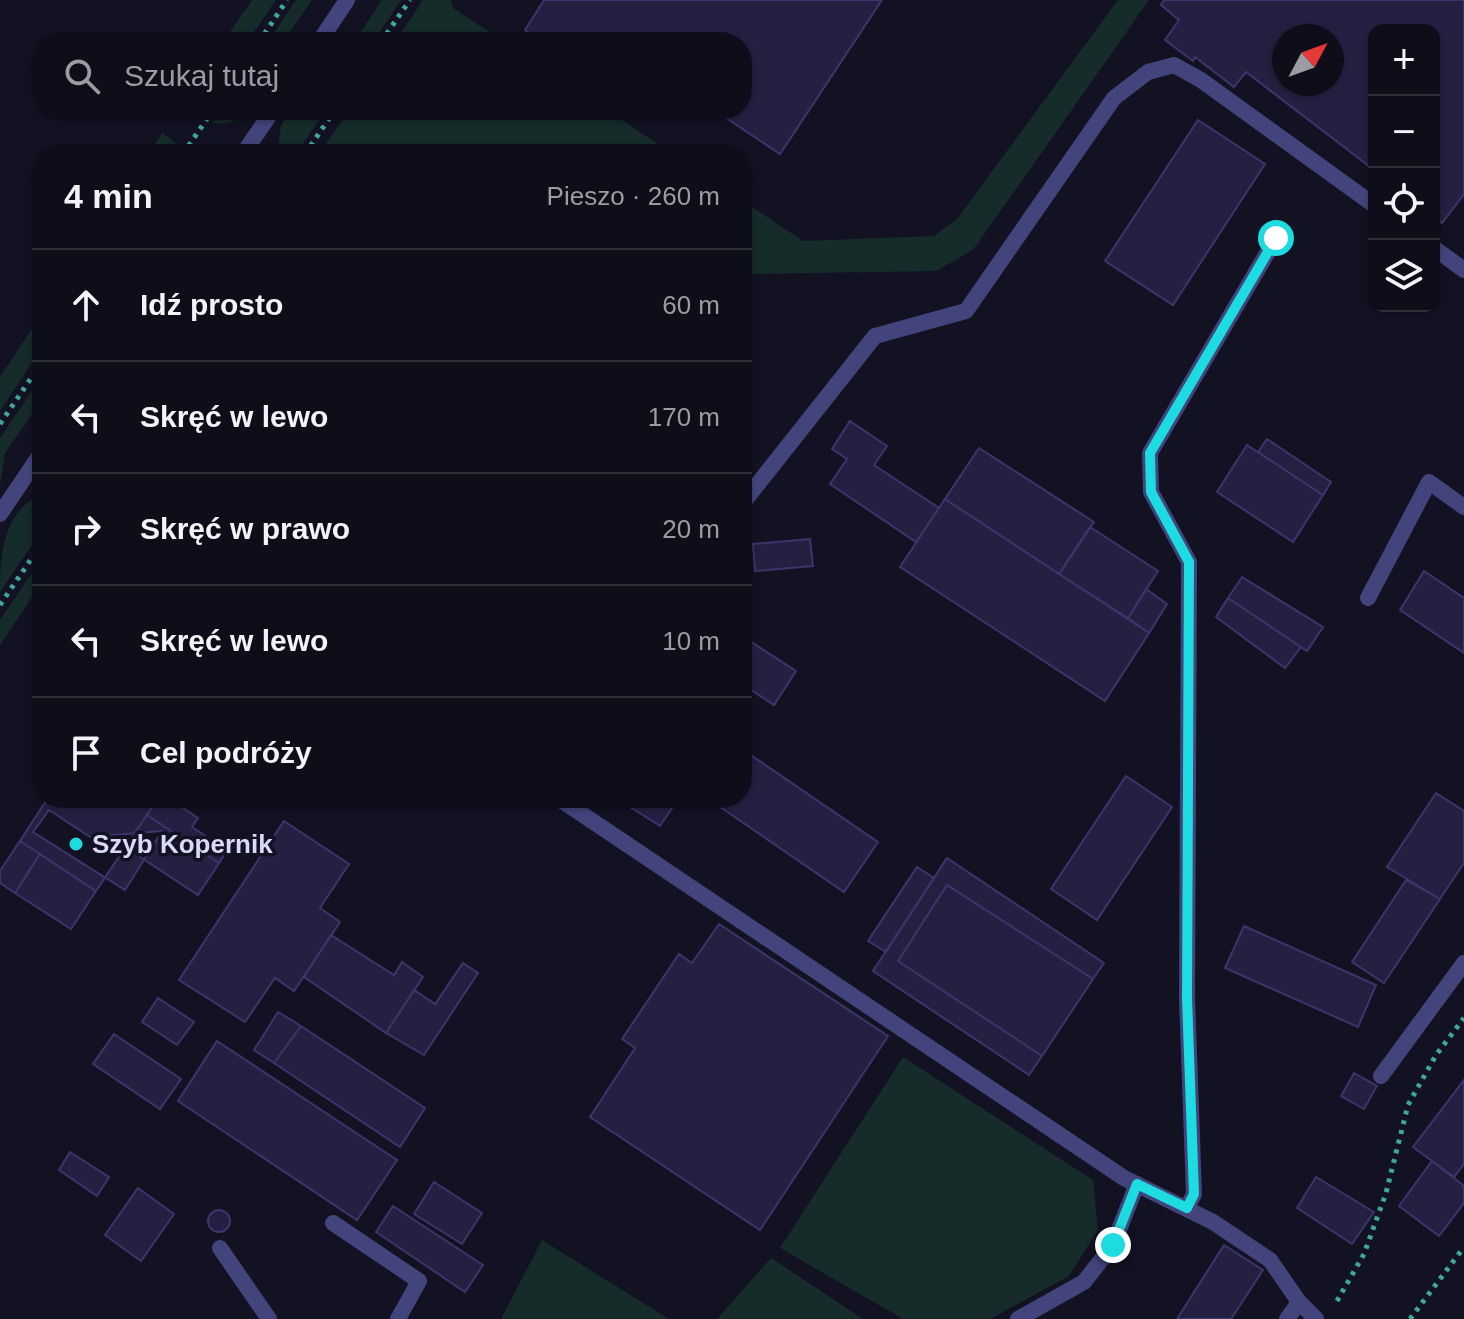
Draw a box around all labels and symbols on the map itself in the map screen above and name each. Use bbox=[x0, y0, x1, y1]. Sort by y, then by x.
north arrow bbox=[1272, 24, 1344, 96]
route start bbox=[1258, 220, 1294, 256]
place label: Szyb Kopernik bbox=[92, 829, 273, 859]
marker: Szyb Kopernik bbox=[67, 835, 85, 853]
route end bbox=[1095, 1227, 1131, 1263]

